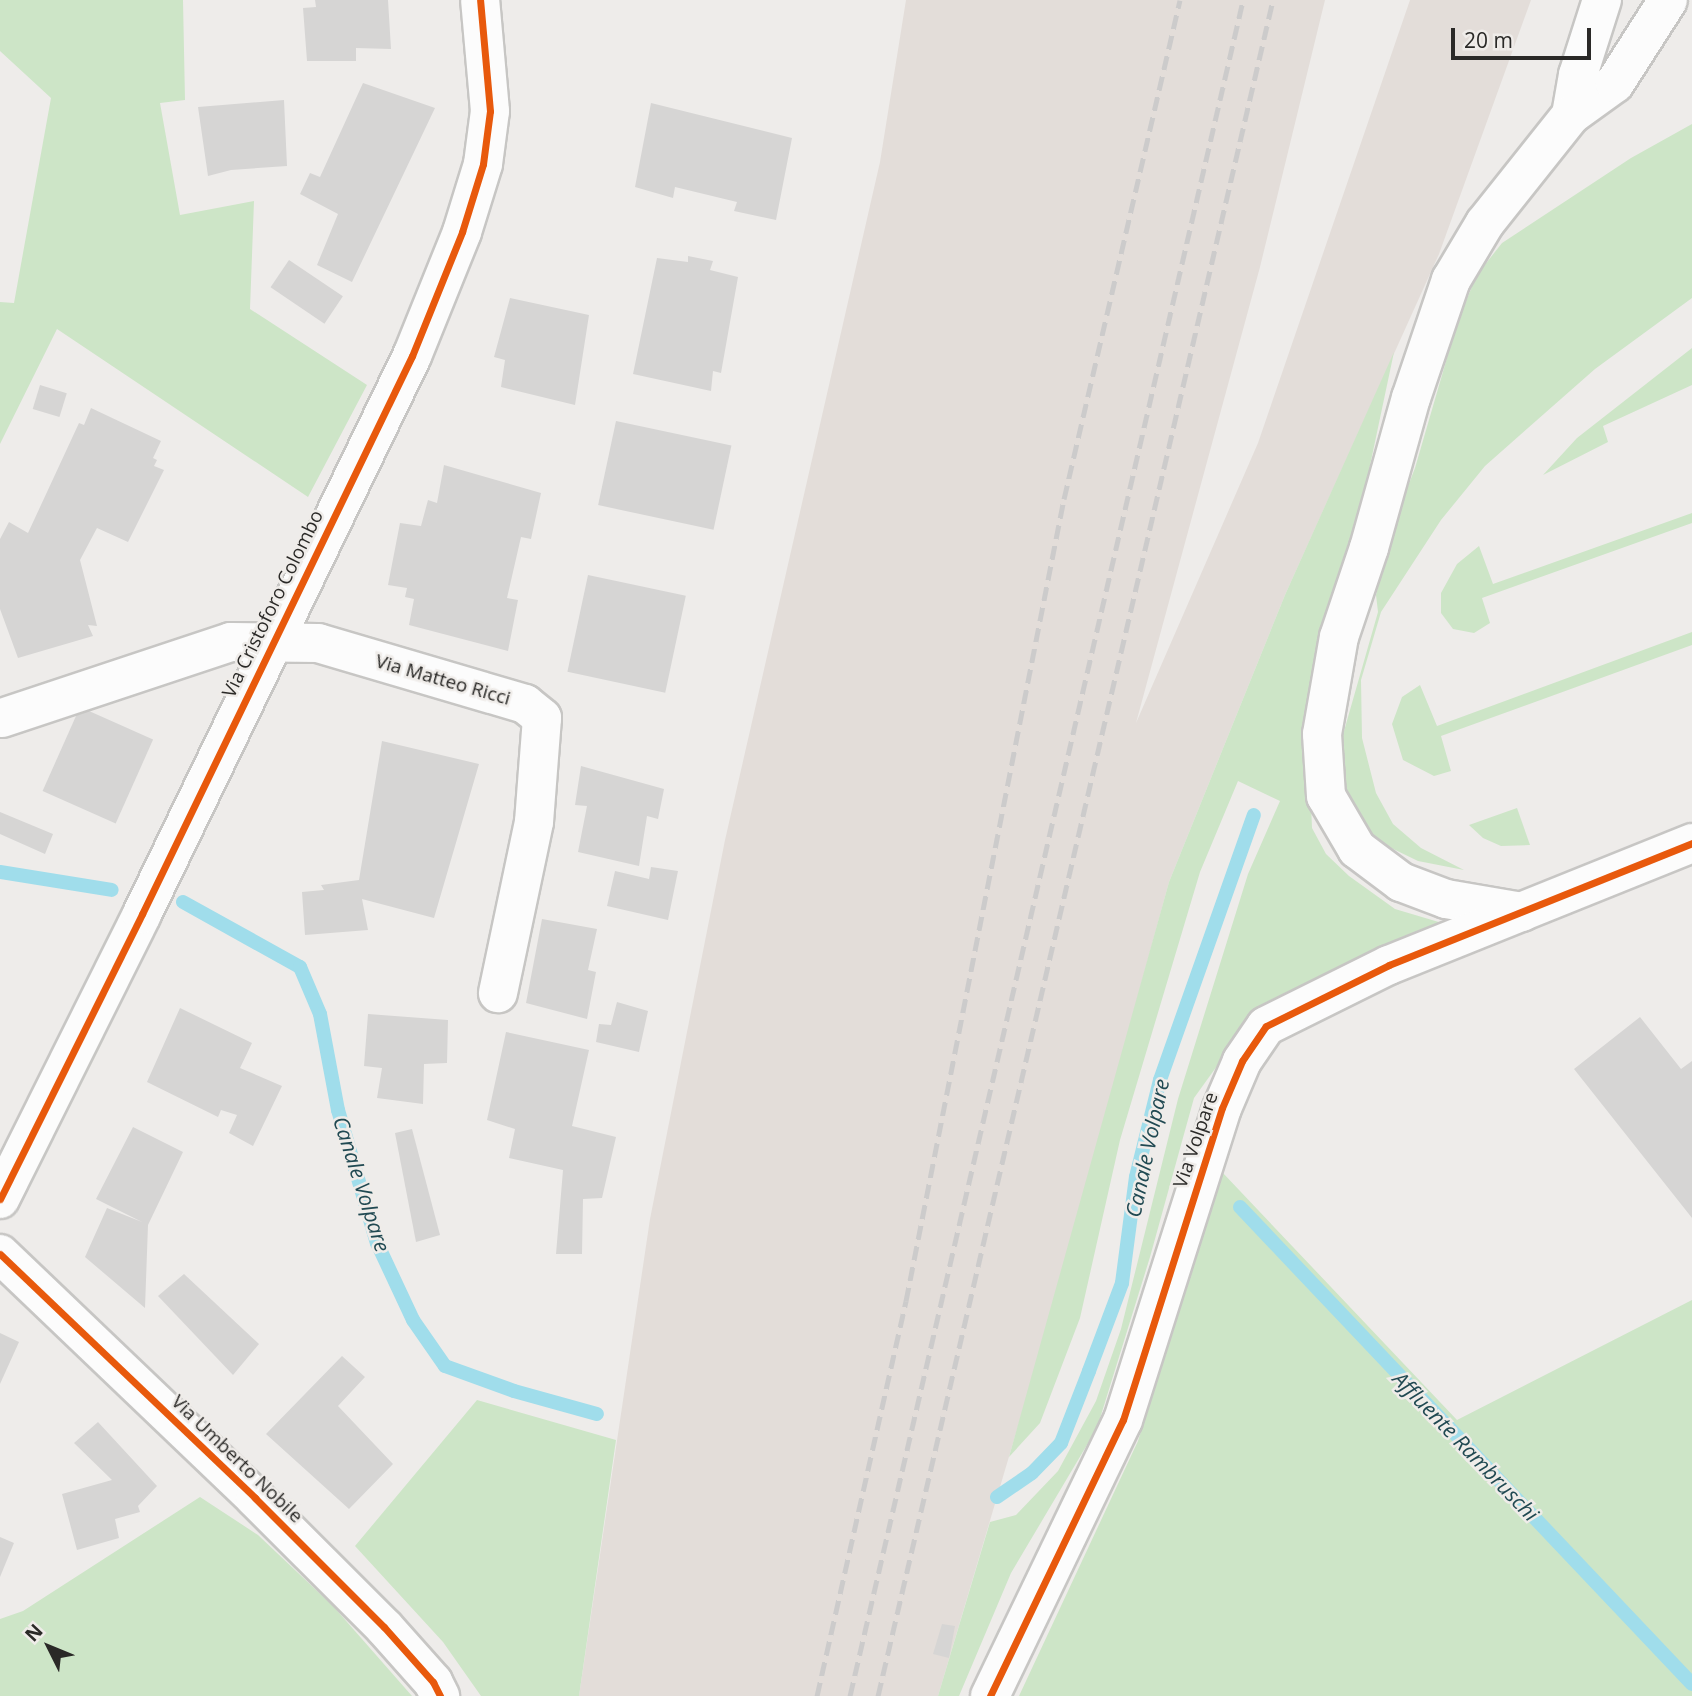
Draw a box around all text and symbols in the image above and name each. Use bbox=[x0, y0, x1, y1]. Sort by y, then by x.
scale bar bbox=[1454, 14, 1594, 58]
text: 20 m bbox=[1464, 26, 1513, 54]
street label: Via Cristoforo Colombo bbox=[218, 507, 328, 701]
street label: Via Matteo Ricci bbox=[373, 650, 513, 710]
water label: Canale Volpare bbox=[1120, 1077, 1174, 1219]
street label: Via Volpare bbox=[1169, 1089, 1223, 1191]
water label: Canale Volpare bbox=[328, 1113, 396, 1255]
water label: Affluente Rambruschi bbox=[1388, 1366, 1544, 1526]
street label: Via Umberto Nobile bbox=[167, 1390, 307, 1528]
north arrow bbox=[14, 1612, 84, 1682]
text: N bbox=[19, 1618, 48, 1647]

